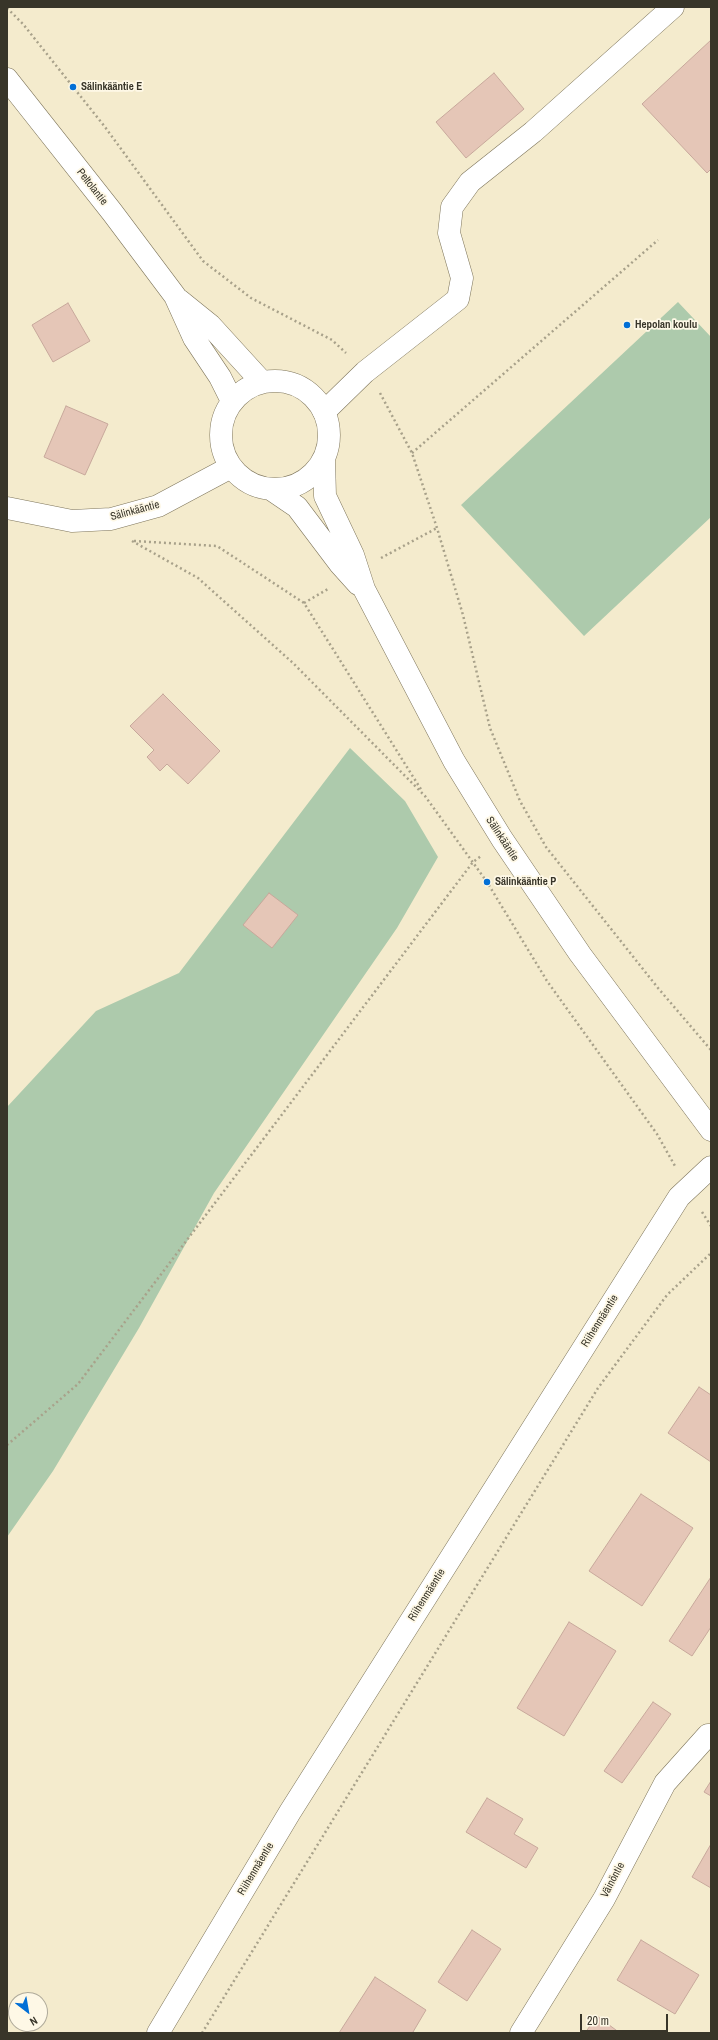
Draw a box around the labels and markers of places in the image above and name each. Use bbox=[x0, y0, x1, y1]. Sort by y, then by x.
place label: Sälinkääntie E bbox=[81, 80, 142, 94]
marker: Sälinkääntie E bbox=[68, 82, 78, 92]
place label: Hepolan koulu bbox=[635, 318, 697, 332]
marker: Hepolan koulu bbox=[622, 320, 632, 330]
place label: Sälinkääntie P bbox=[495, 875, 556, 889]
marker: Sälinkääntie P bbox=[482, 877, 492, 887]

